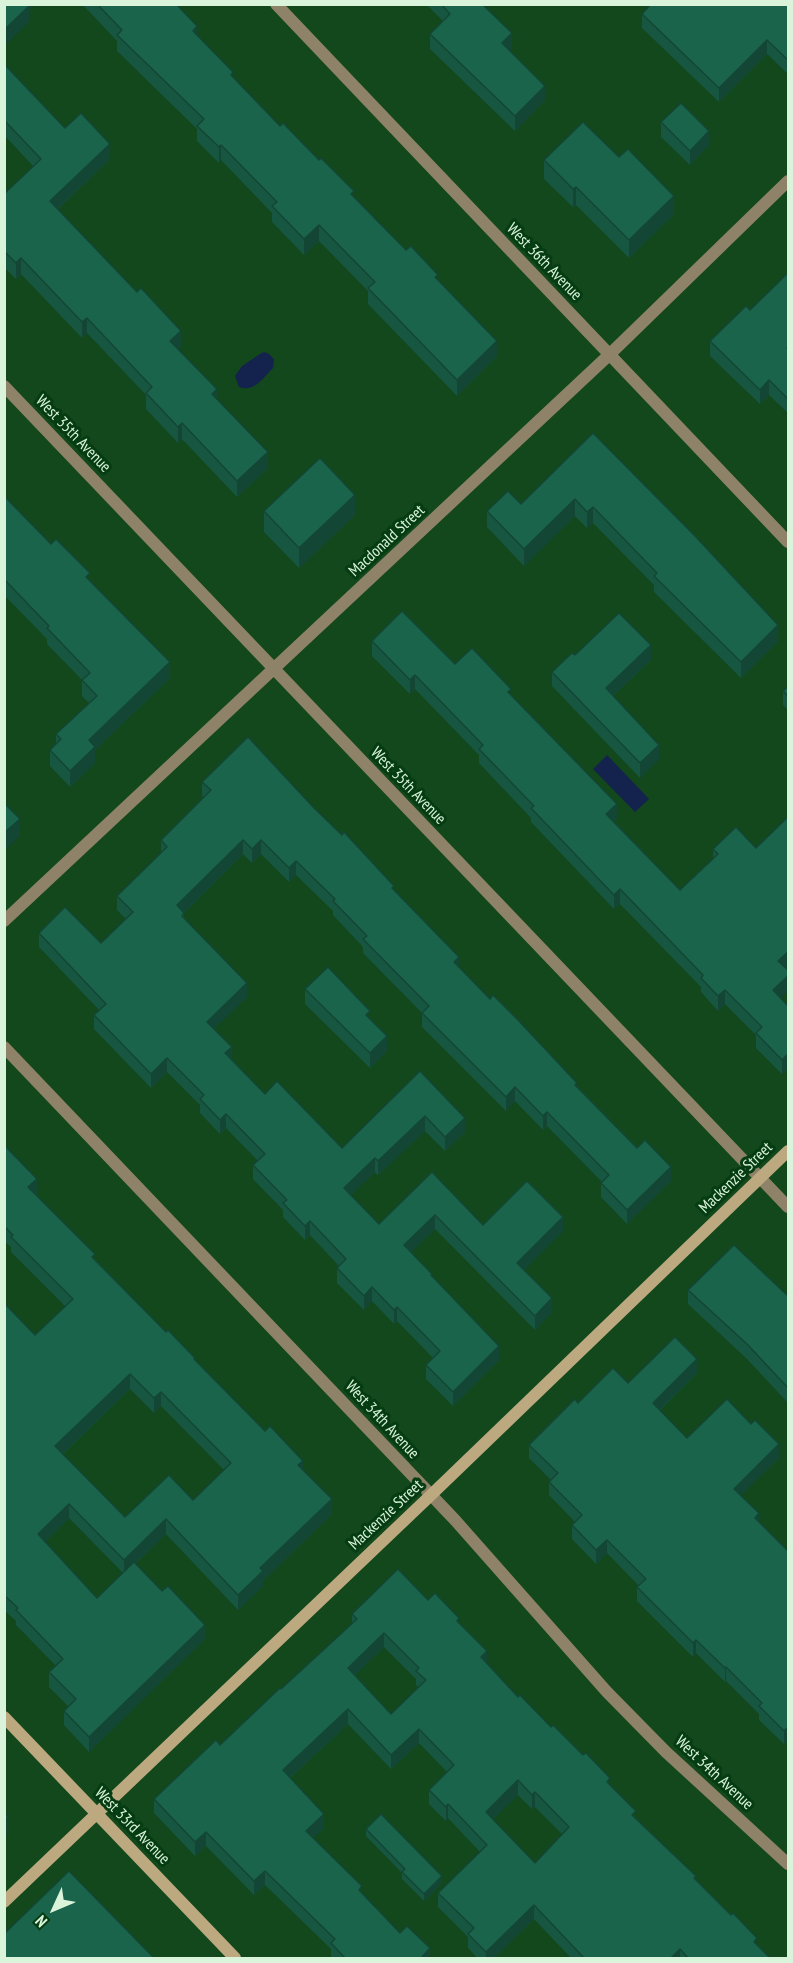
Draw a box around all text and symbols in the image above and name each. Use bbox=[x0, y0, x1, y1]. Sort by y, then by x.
street label: West 36th Avenue bbox=[502, 219, 586, 305]
street label: West 35th Avenue bbox=[31, 391, 115, 477]
street label: Macdonald Street bbox=[345, 501, 429, 581]
street label: West 35th Avenue bbox=[366, 743, 450, 829]
street label: Mackenzie Street bbox=[695, 1138, 777, 1218]
street label: West 34th Avenue bbox=[341, 1377, 423, 1463]
street label: Mackenzie Street bbox=[345, 1476, 427, 1554]
street label: West 34th Avenue bbox=[671, 1732, 757, 1814]
street label: West 33rd Avenue bbox=[91, 1784, 173, 1868]
north arrow bbox=[24, 1879, 84, 1939]
text: N bbox=[31, 1911, 51, 1932]

